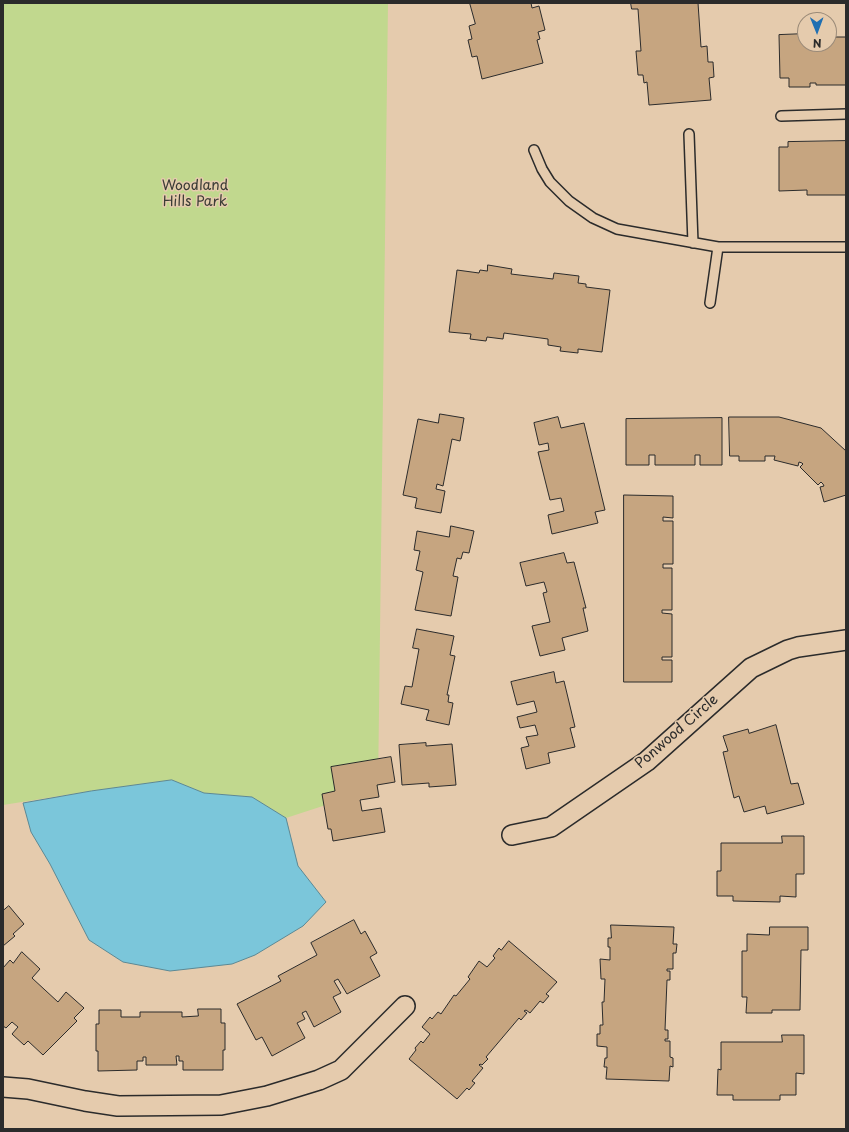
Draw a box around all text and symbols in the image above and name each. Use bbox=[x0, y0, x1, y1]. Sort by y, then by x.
north arrow bbox=[797, 12, 837, 52]
text: N bbox=[813, 35, 822, 52]
park label: Woodland Hills Park bbox=[162, 178, 228, 210]
street label: Ponwood Circle bbox=[632, 691, 722, 773]

